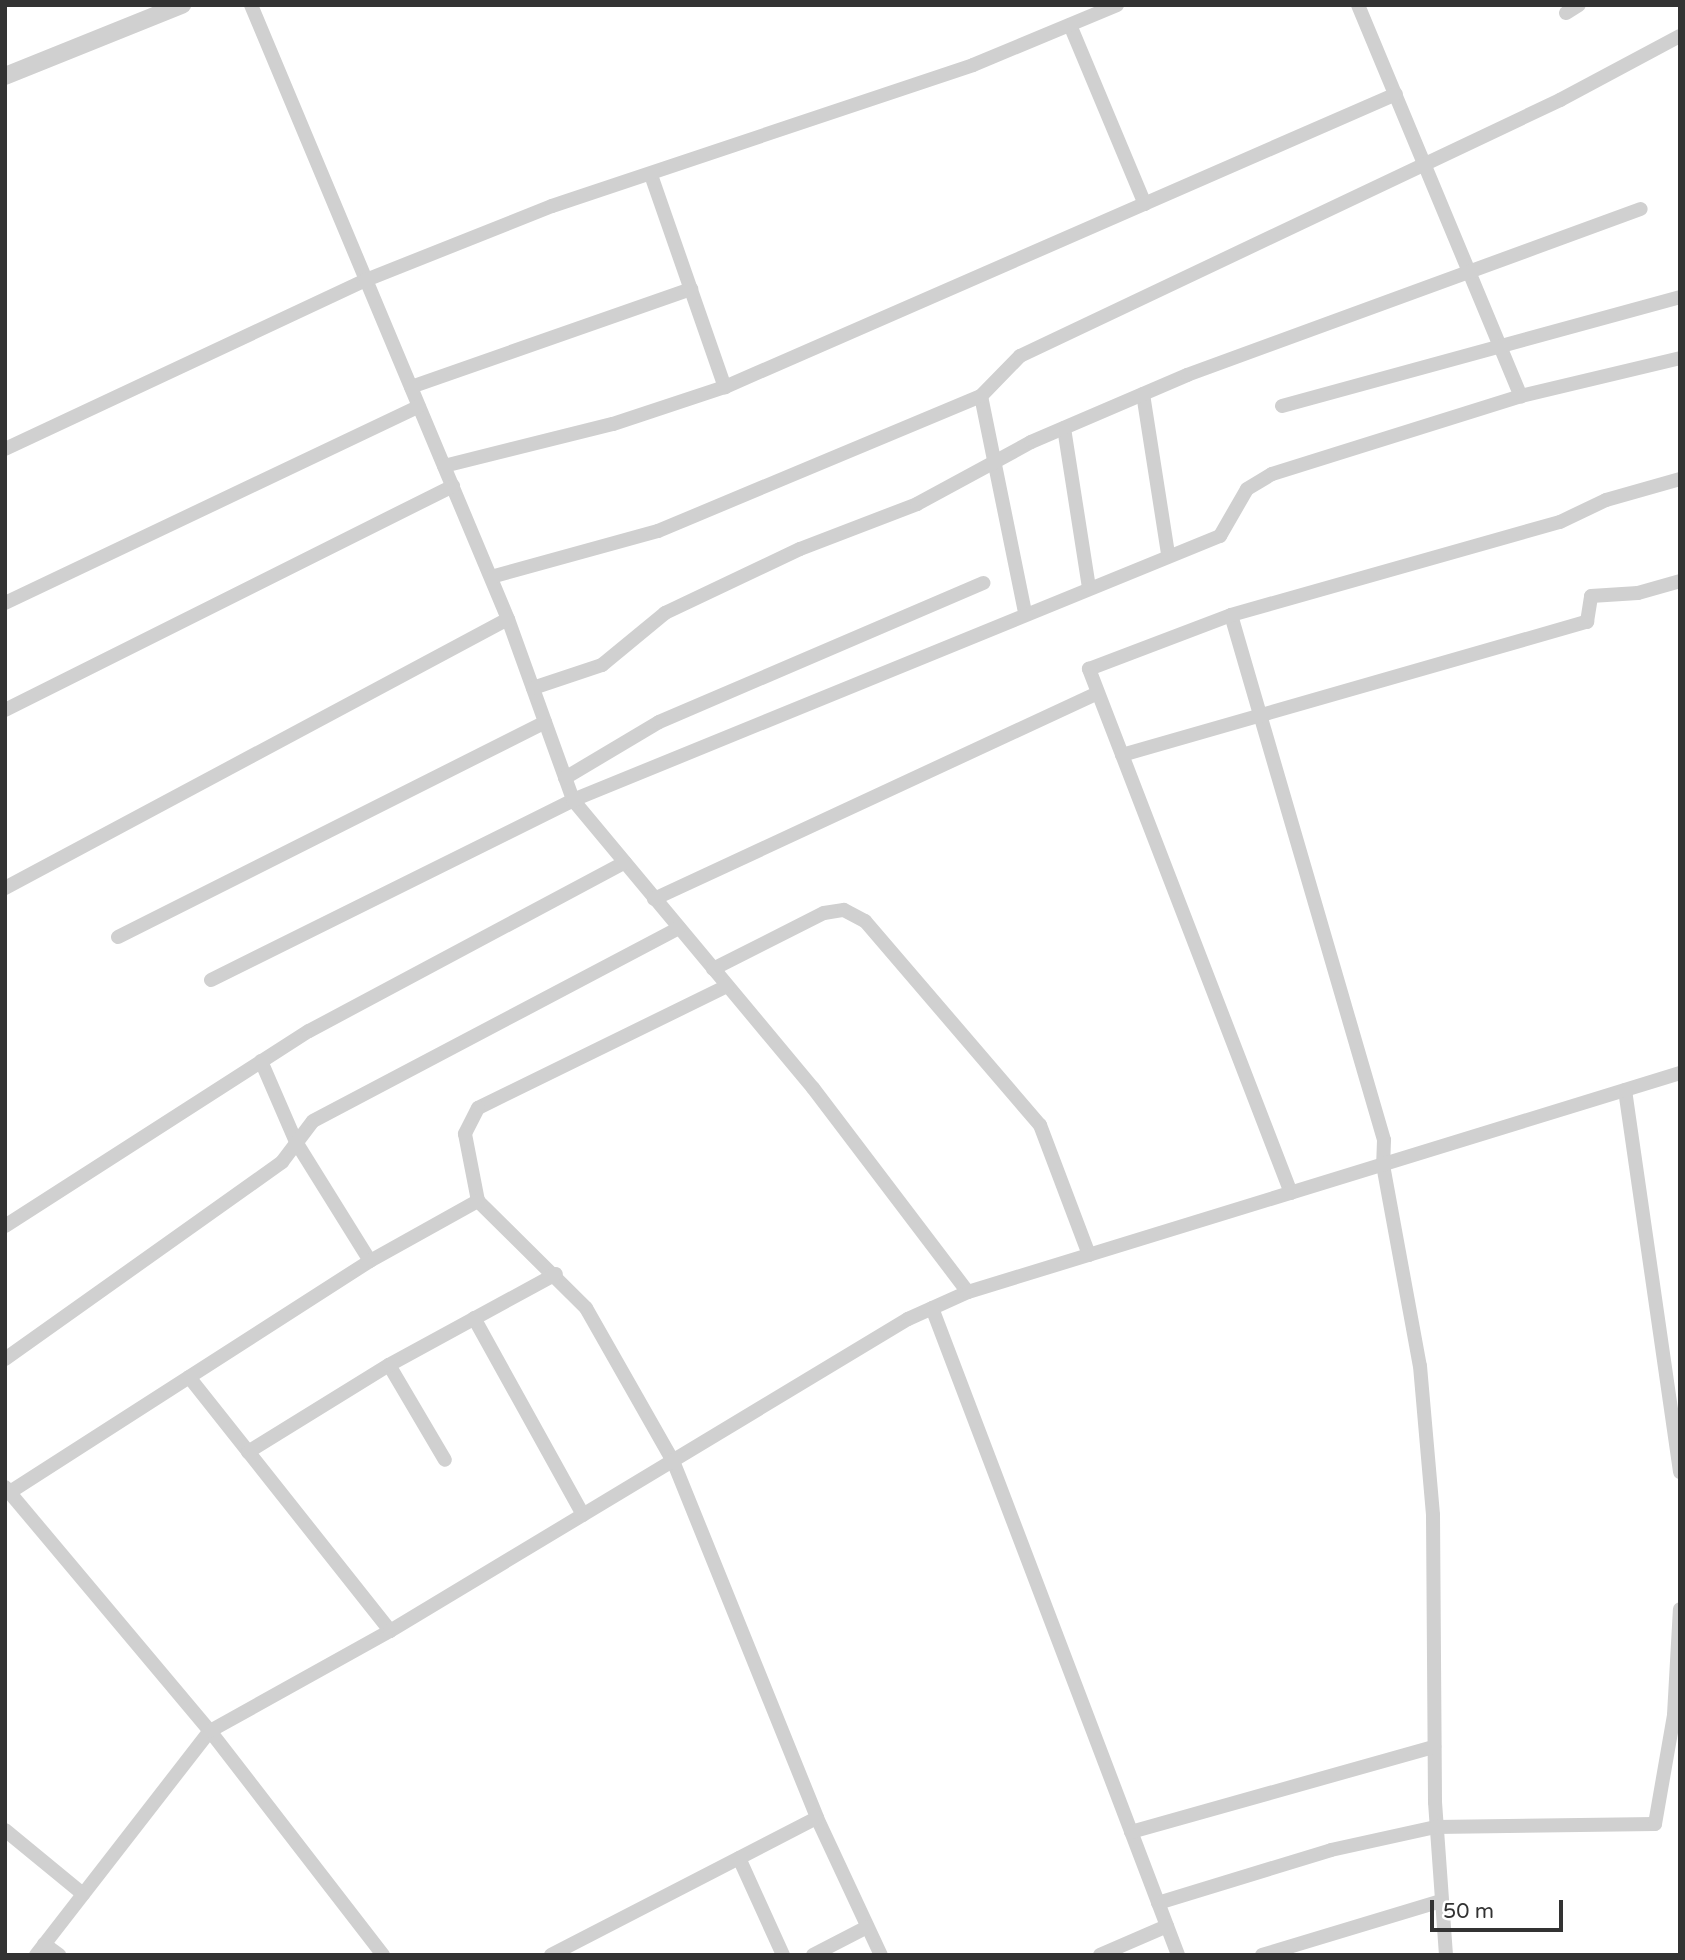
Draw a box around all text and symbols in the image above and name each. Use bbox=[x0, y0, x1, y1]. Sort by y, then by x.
scale bar bbox=[1433, 1886, 1566, 1930]
text: 50 m bbox=[1443, 1899, 1494, 1924]

